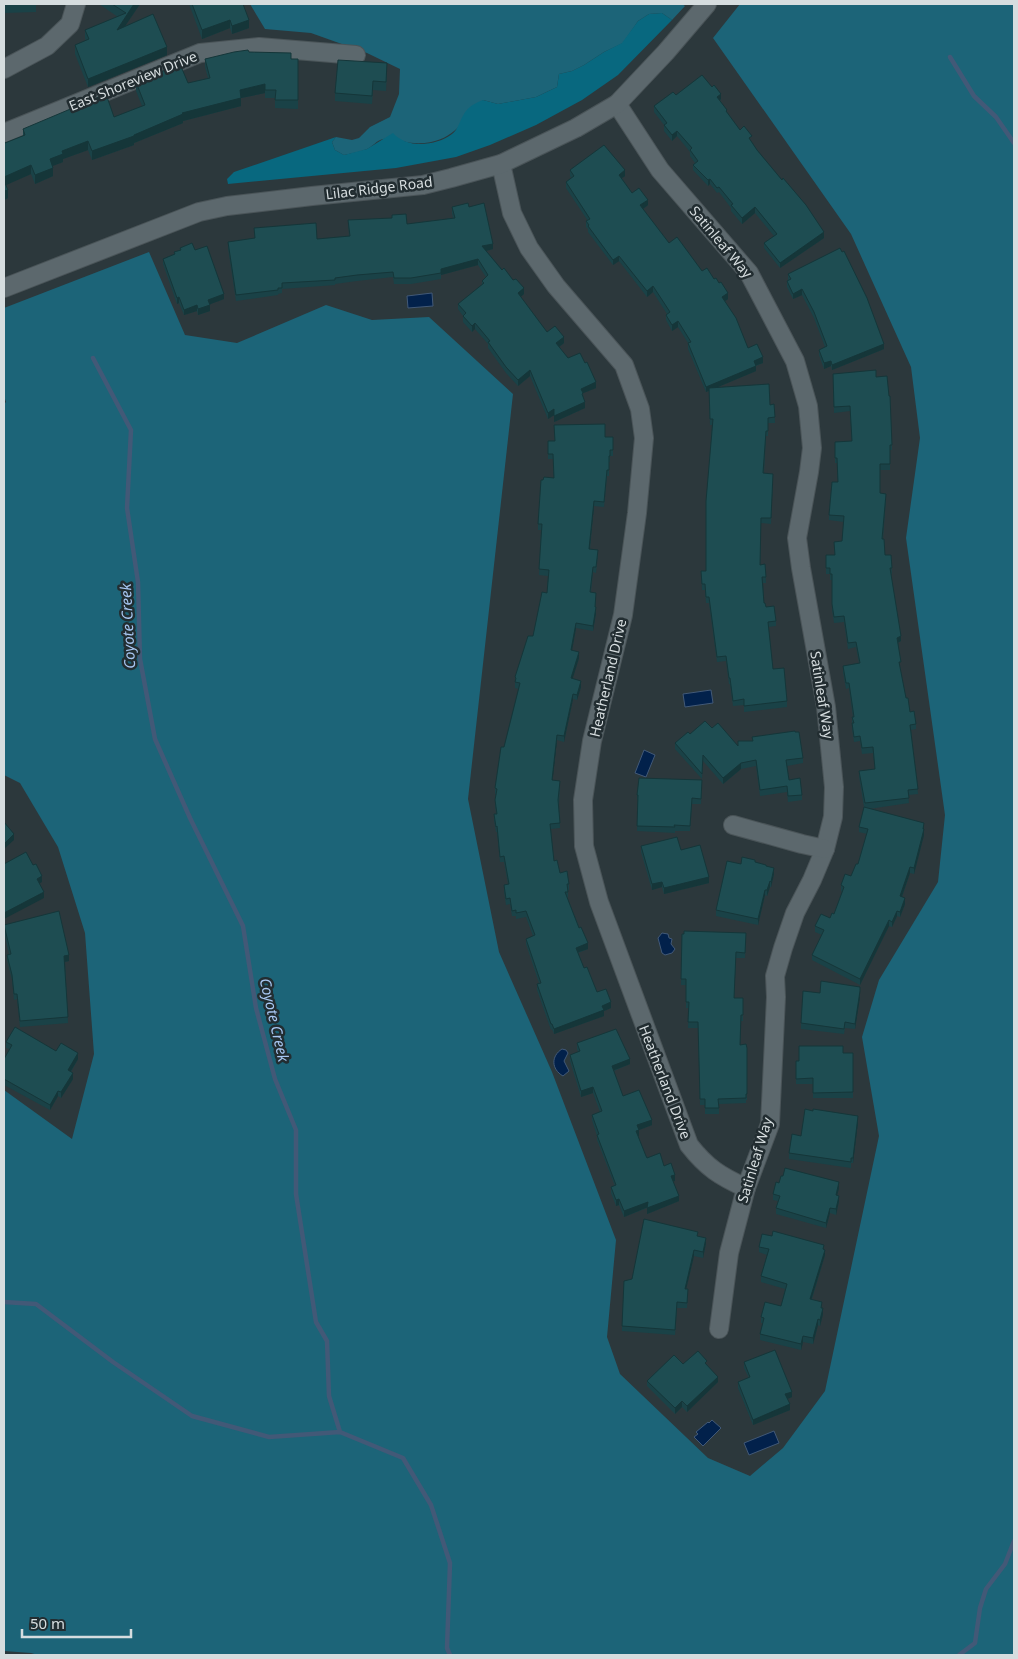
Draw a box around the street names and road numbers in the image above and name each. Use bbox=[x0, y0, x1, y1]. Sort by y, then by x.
street label: East Shoreview Drive bbox=[66, 46, 200, 115]
street label: Lilac Ridge Road bbox=[324, 172, 433, 203]
street label: Satinleaf Way bbox=[686, 202, 758, 282]
street label: Heatherland Drive bbox=[585, 617, 630, 739]
street label: Satinleaf Way bbox=[806, 650, 839, 741]
street label: Heatherland Drive bbox=[635, 1022, 696, 1142]
street label: Satinleaf Way bbox=[733, 1114, 777, 1205]

